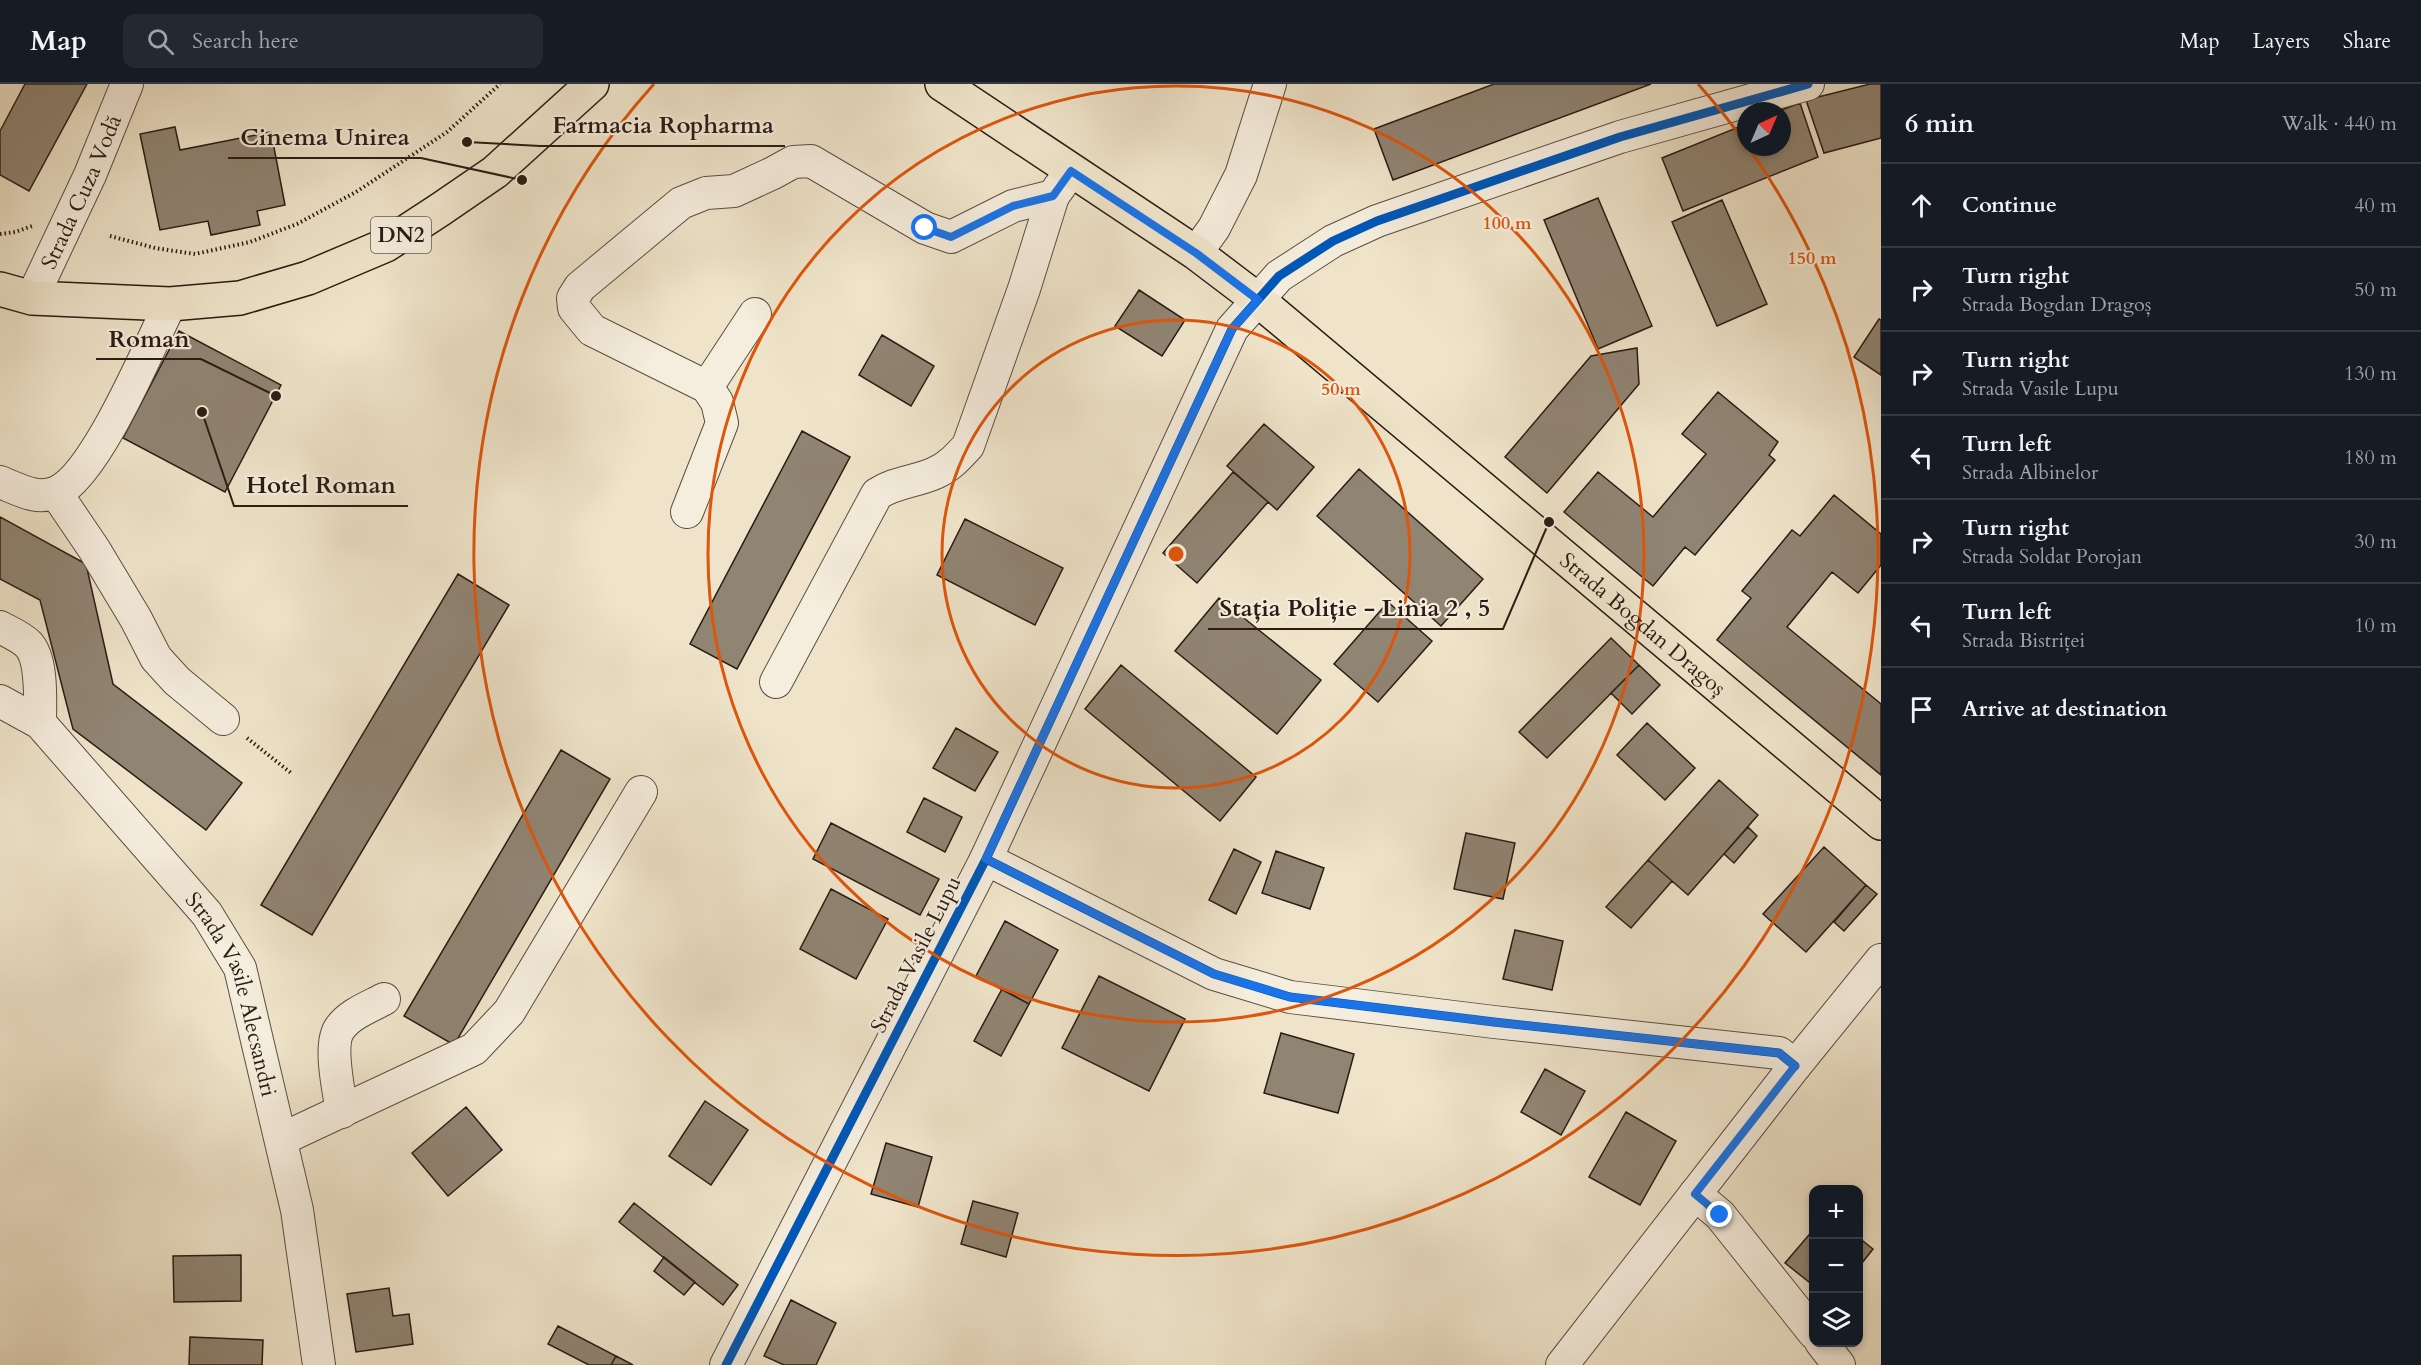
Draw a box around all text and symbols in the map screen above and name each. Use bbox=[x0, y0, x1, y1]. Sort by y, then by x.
search box bbox=[123, 14, 543, 68]
text: Map bbox=[30, 22, 87, 60]
icon: search bbox=[144, 25, 177, 58]
text: Search here bbox=[192, 26, 299, 56]
text: Map bbox=[2180, 27, 2220, 56]
text: Layers bbox=[2253, 27, 2310, 56]
text: Share bbox=[2343, 27, 2391, 56]
north arrow bbox=[1737, 102, 1791, 156]
callout: Farmacia Ropharma bbox=[540, 104, 785, 146]
text: 6 min bbox=[1905, 106, 1974, 141]
text: Farmacia Ropharma bbox=[552, 109, 774, 142]
street label: Strada Cuza Vodă bbox=[34, 110, 129, 274]
text: Walk · 440 m bbox=[2282, 110, 2397, 137]
callout: Cinema Unirea bbox=[228, 116, 421, 158]
text: Cinema Unirea bbox=[240, 121, 410, 154]
icon: ahead bbox=[1905, 189, 1938, 222]
text: Continue bbox=[1962, 190, 2057, 220]
text: 40 m bbox=[2354, 192, 2397, 219]
text: 100 m bbox=[1482, 211, 1532, 236]
route start bbox=[911, 214, 937, 240]
road number: DN2 bbox=[371, 217, 431, 253]
text: 150 m bbox=[1787, 246, 1837, 271]
text: Turn right bbox=[1962, 261, 2069, 291]
icon: right bbox=[1905, 273, 1938, 306]
text: 50 m bbox=[2354, 276, 2397, 303]
text: Strada Bogdan Dragoș bbox=[1962, 291, 2151, 318]
callout: Roman bbox=[96, 317, 201, 359]
text: Roman bbox=[108, 323, 190, 356]
text: Turn right bbox=[1962, 345, 2069, 375]
icon: right bbox=[1905, 357, 1938, 390]
text: 130 m bbox=[2344, 360, 2397, 387]
text: Strada Vasile Lupu bbox=[1962, 375, 2119, 402]
text: 50 m bbox=[1321, 377, 1361, 402]
text: Turn left bbox=[1962, 429, 2051, 459]
icon: left bbox=[1905, 441, 1938, 474]
text: 180 m bbox=[2344, 444, 2397, 471]
text: Strada Albinelor bbox=[1962, 459, 2098, 486]
callout: Hotel Roman bbox=[234, 464, 408, 506]
text: Hotel Roman bbox=[246, 469, 397, 502]
text: Turn right bbox=[1962, 513, 2069, 543]
icon: right bbox=[1905, 525, 1938, 558]
text: 30 m bbox=[2354, 528, 2397, 555]
text: Strada Soldat Porojan bbox=[1962, 543, 2142, 570]
centre of rings bbox=[1166, 544, 1186, 564]
street label: Strada Bogdan Dragoș bbox=[1553, 546, 1732, 703]
callout: Stația Poliție - Linia 2 , 5 bbox=[1208, 587, 1503, 629]
text: Stația Poliție - Linia 2 , 5 bbox=[1220, 592, 1490, 625]
text: Turn left bbox=[1962, 597, 2051, 627]
icon: left bbox=[1905, 609, 1938, 642]
text: 10 m bbox=[2354, 612, 2397, 639]
text: Strada Bistriței bbox=[1962, 627, 2085, 654]
icon: arrive bbox=[1905, 693, 1938, 726]
text: Arrive at destination bbox=[1962, 694, 2167, 724]
street label: Strada Vasile Lupu bbox=[863, 871, 968, 1038]
street label: Strada Vasile Alecsandri bbox=[178, 886, 284, 1100]
map controls bbox=[1809, 1185, 1863, 1347]
button: + bbox=[1809, 1185, 1863, 1239]
route end bbox=[1706, 1201, 1732, 1227]
button: − bbox=[1809, 1239, 1863, 1293]
button: layers bbox=[1809, 1293, 1863, 1347]

